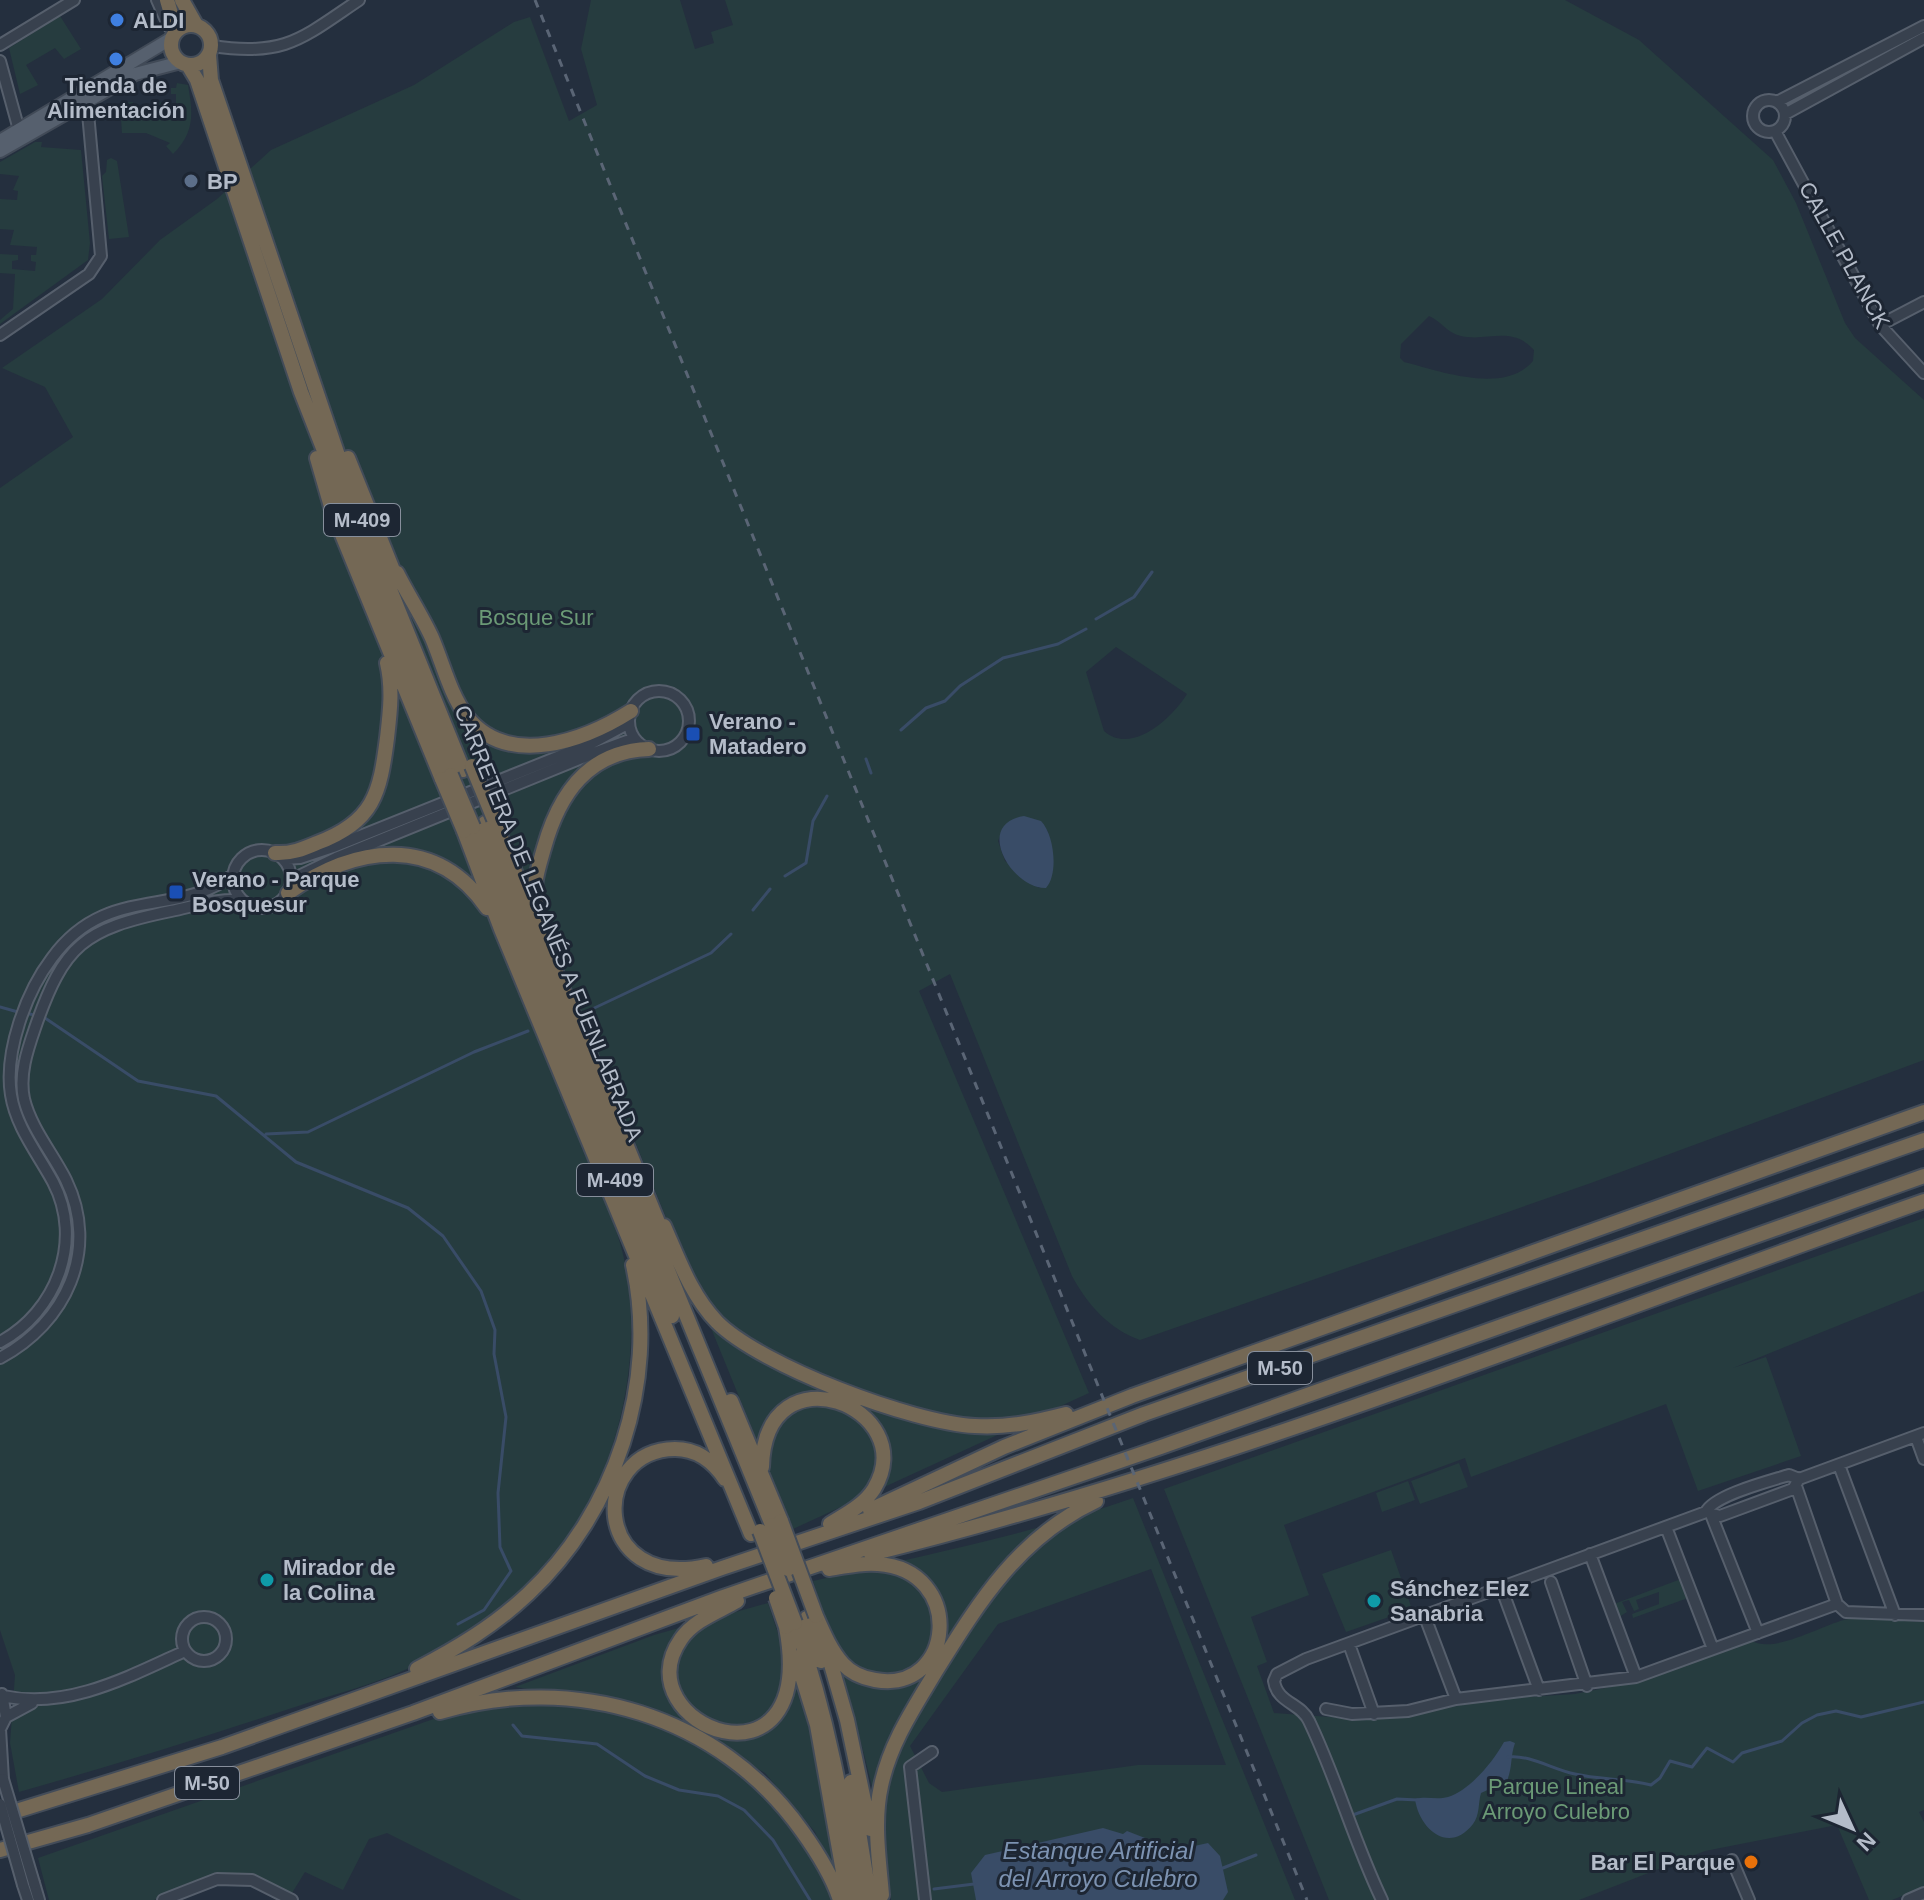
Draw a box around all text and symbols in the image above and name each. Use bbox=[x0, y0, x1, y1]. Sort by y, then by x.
place label: ALDI bbox=[133, 8, 184, 33]
marker: ALDI bbox=[108, 11, 126, 29]
marker: Tienda de Alimentación bbox=[107, 50, 125, 68]
place label: Tienda de Alimentación bbox=[47, 73, 185, 123]
place label: BP bbox=[207, 169, 238, 194]
marker: BP bbox=[182, 172, 200, 190]
street label: CALLE PLANCK bbox=[1794, 178, 1895, 333]
road number: M-409 bbox=[324, 504, 400, 536]
park label: Bosque Sur bbox=[479, 605, 593, 630]
street label: CARRETERA DE LEGANÉS A FUENLABRADA bbox=[449, 701, 648, 1145]
place label: Verano - Matadero bbox=[709, 709, 807, 759]
marker: Verano - Matadero bbox=[684, 725, 702, 743]
place label: Verano - Parque Bosquesur bbox=[192, 867, 360, 917]
marker: Verano - Parque Bosquesur bbox=[167, 883, 185, 901]
road number: M-409 bbox=[577, 1164, 653, 1196]
road number: M-50 bbox=[1248, 1352, 1312, 1384]
place label: Mirador de la Colina bbox=[283, 1555, 395, 1605]
marker: Mirador de la Colina bbox=[258, 1571, 276, 1589]
place label: Sánchez Elez Sanabria bbox=[1390, 1576, 1529, 1626]
marker: Sánchez Elez Sanabria bbox=[1365, 1592, 1383, 1610]
road number: M-50 bbox=[175, 1767, 239, 1799]
park label: Parque Lineal Arroyo Culebro bbox=[1482, 1774, 1630, 1824]
north arrow bbox=[1812, 1788, 1892, 1868]
text: N bbox=[1852, 1827, 1881, 1856]
water label: Estanque Artificial del Arroyo Culebro bbox=[998, 1837, 1198, 1892]
place label: Bar El Parque bbox=[1591, 1850, 1735, 1875]
marker: Bar El Parque bbox=[1742, 1853, 1760, 1871]

